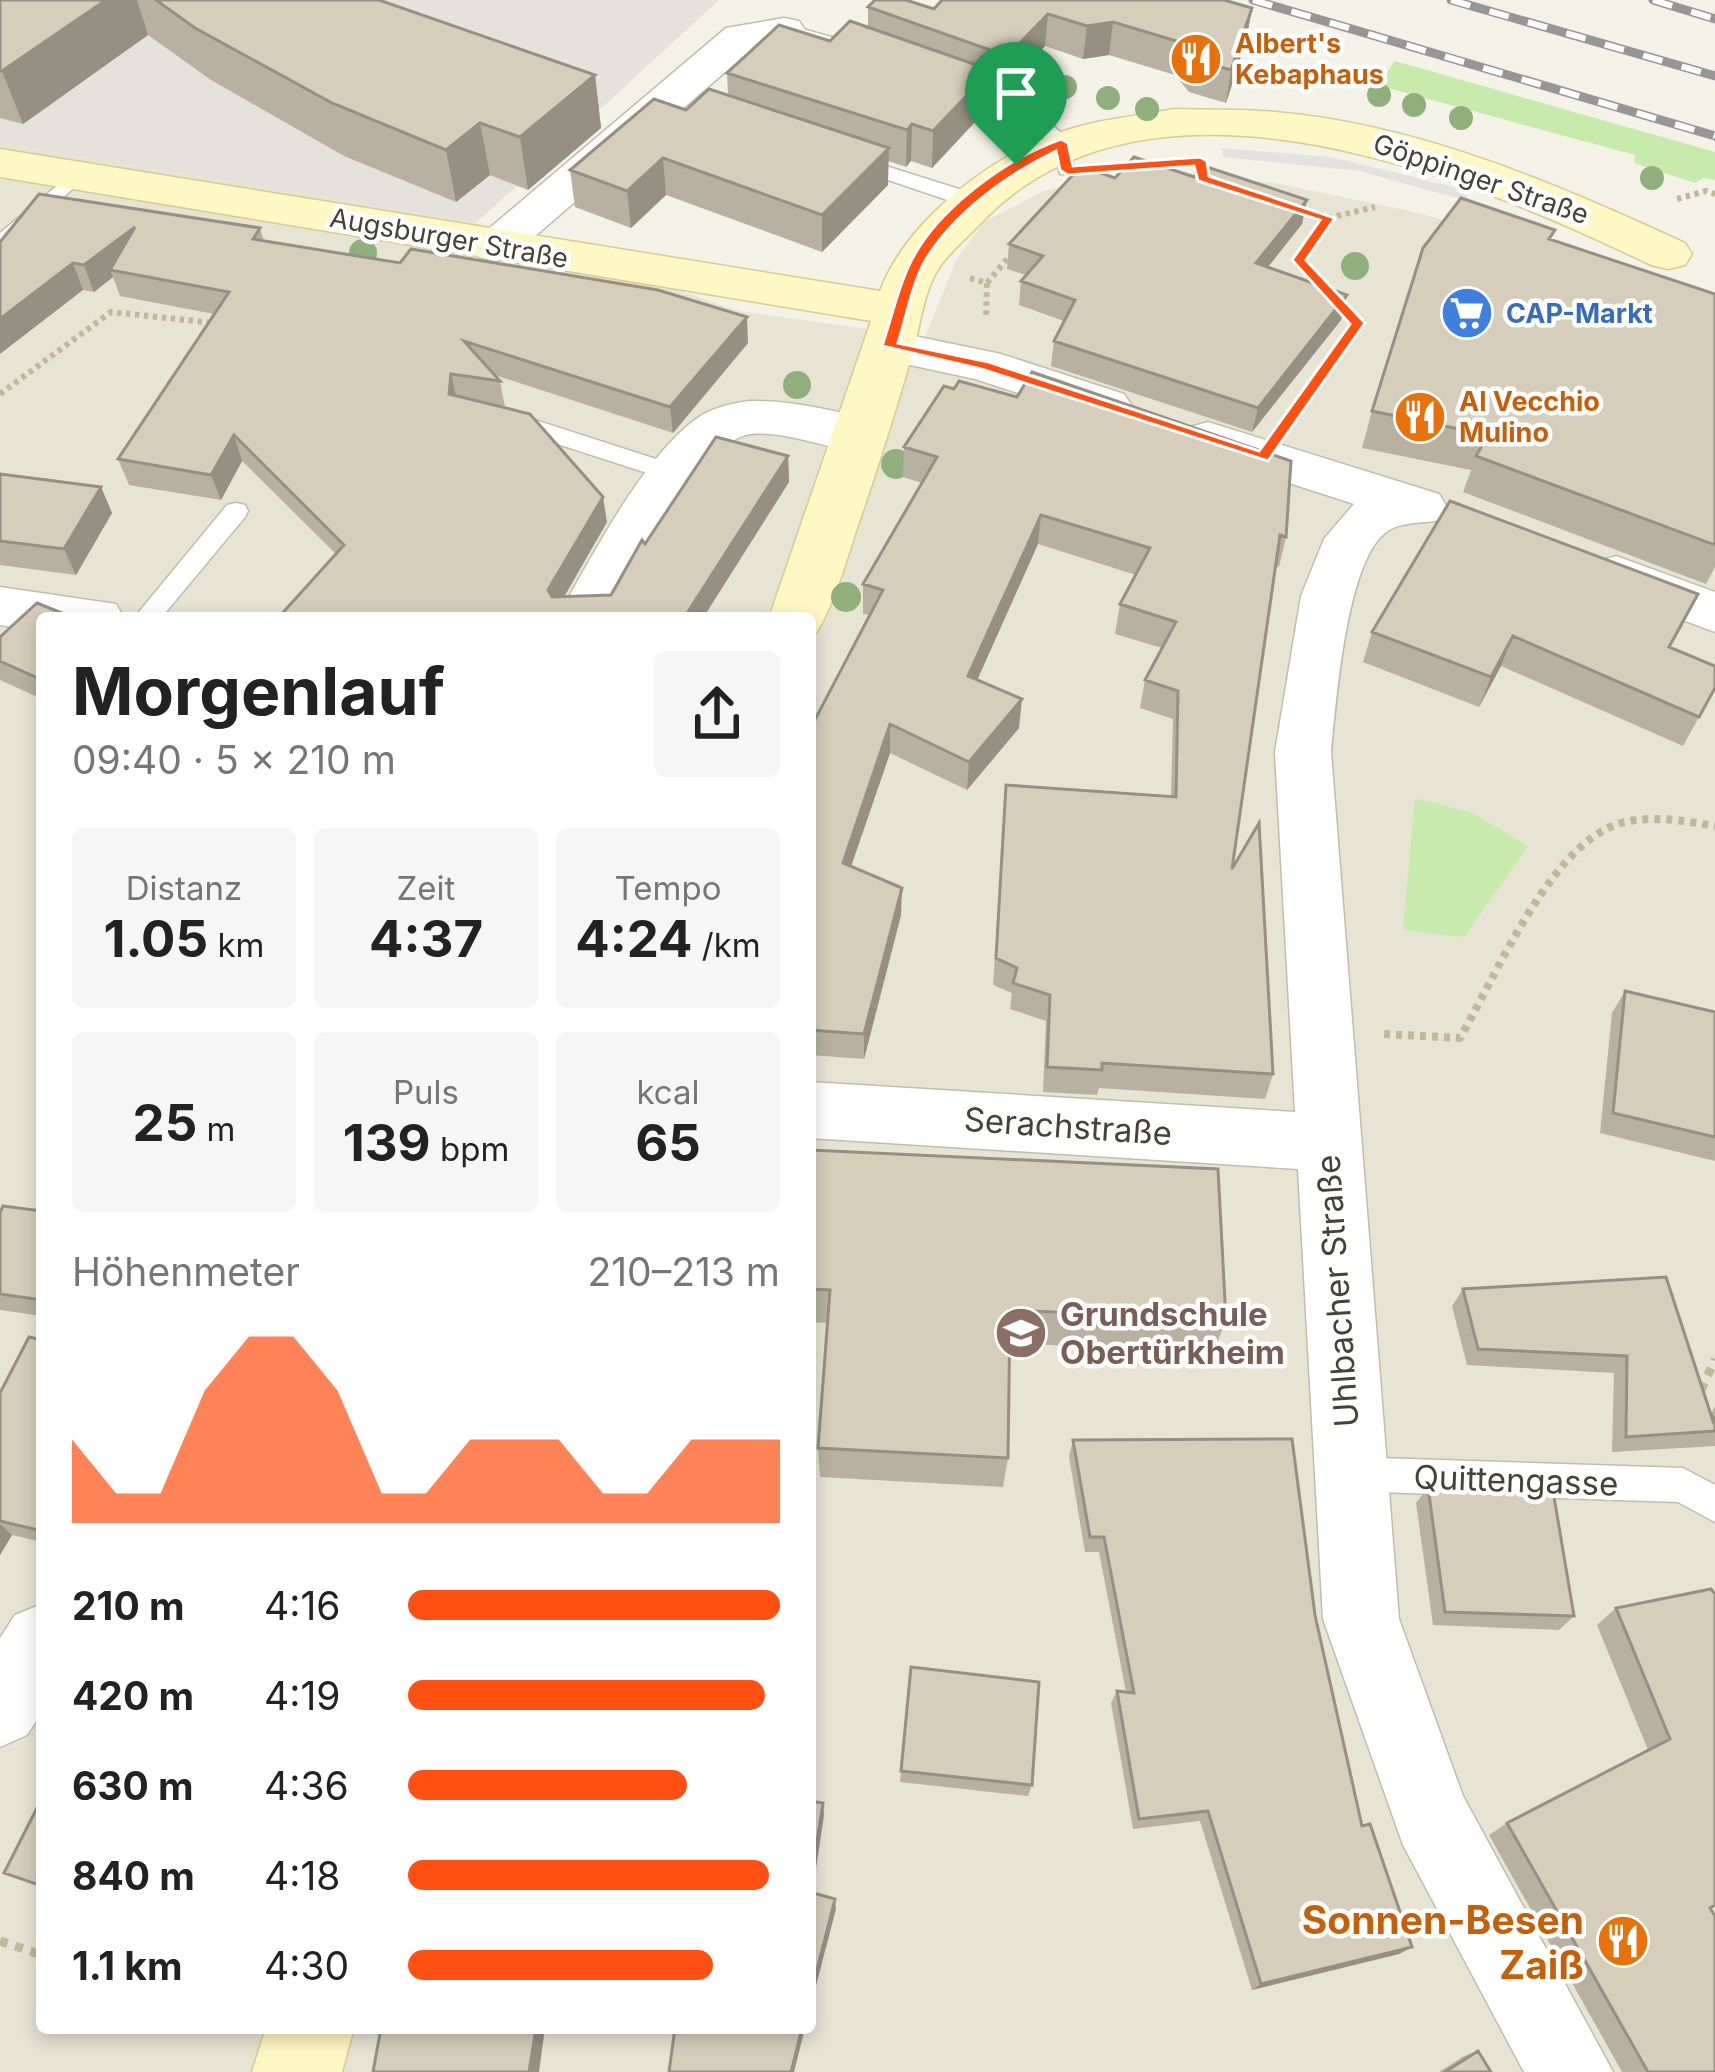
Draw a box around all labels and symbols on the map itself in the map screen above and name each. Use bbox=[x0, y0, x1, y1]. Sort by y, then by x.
place label: Albert's Kebaphaus bbox=[1235, 27, 1384, 91]
restaurant icon: Albert's Kebaphaus bbox=[1168, 31, 1224, 87]
pin bbox=[965, 42, 1067, 165]
street label: Göppinger Straße bbox=[1369, 127, 1593, 231]
street label: Augsburger Straße bbox=[327, 201, 571, 275]
supermarket icon: CAP-Markt bbox=[1439, 285, 1495, 341]
place label: CAP-Markt bbox=[1506, 297, 1653, 330]
place label: Al Vecchio Mulino bbox=[1459, 385, 1600, 449]
restaurant icon: Al Vecchio Mulino bbox=[1392, 389, 1448, 445]
street label: Serachstraße bbox=[963, 1099, 1173, 1153]
street label: Uhlbacher Straße bbox=[1308, 1153, 1366, 1429]
place label: Grundschule Obertürkheim bbox=[1060, 1294, 1285, 1372]
school or university icon: Grundschule Obertürkheim bbox=[993, 1305, 1049, 1361]
street label: Quittengasse bbox=[1413, 1456, 1619, 1504]
place label: Sonnen-Besen Zaiß bbox=[1302, 1896, 1584, 1988]
restaurant icon: Sonnen-Besen Zaiß bbox=[1595, 1913, 1651, 1969]

